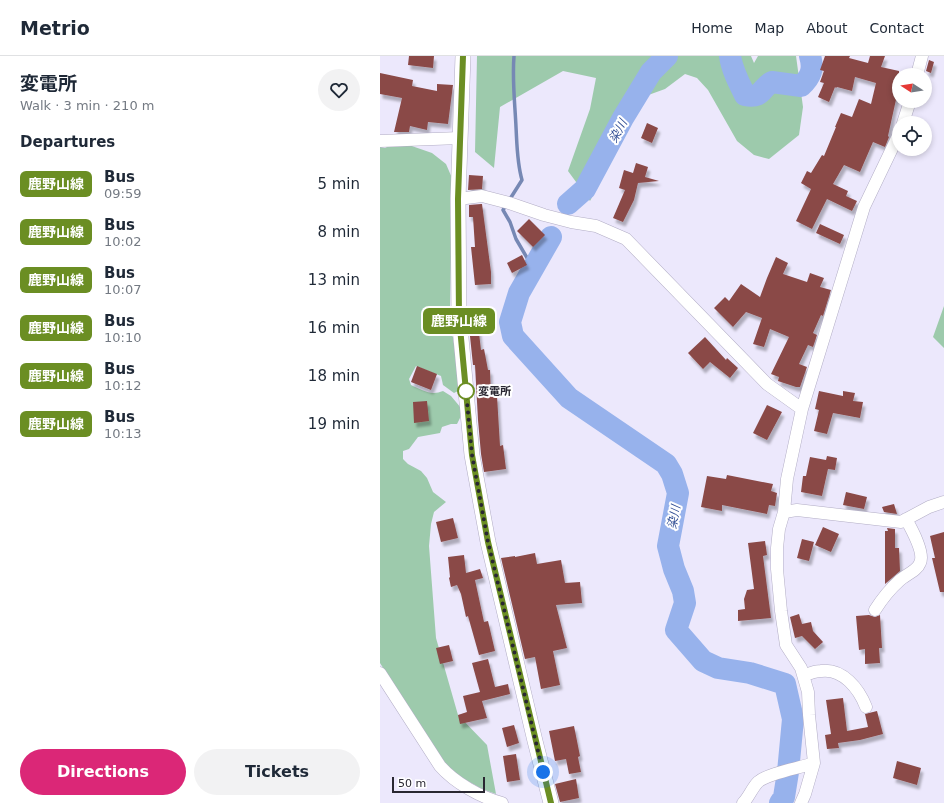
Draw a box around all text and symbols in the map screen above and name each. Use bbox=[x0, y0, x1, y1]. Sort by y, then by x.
text: Metrio bbox=[20, 17, 90, 39]
text: Home bbox=[691, 20, 733, 36]
text: Map bbox=[755, 20, 784, 36]
text: About bbox=[806, 20, 848, 36]
text: Contact bbox=[870, 20, 924, 36]
north arrow bbox=[892, 68, 932, 108]
map controls bbox=[892, 68, 932, 156]
button: heart bbox=[318, 69, 360, 111]
text: 変電所 bbox=[20, 72, 77, 94]
text: Walk · 3 min · 210 m bbox=[20, 98, 154, 113]
water label: 染川 bbox=[606, 115, 631, 145]
button: locate bbox=[892, 116, 932, 156]
text: Departures bbox=[20, 133, 115, 151]
text: Bus bbox=[104, 168, 135, 186]
text: 5 min bbox=[317, 175, 360, 193]
text: 鹿野山線 bbox=[28, 176, 84, 192]
text: 09:59 bbox=[104, 186, 141, 201]
text: Bus bbox=[104, 216, 135, 234]
text: 8 min bbox=[317, 223, 360, 241]
text: 鹿野山線 bbox=[28, 224, 84, 240]
text: 10:02 bbox=[104, 234, 141, 249]
text: Bus bbox=[104, 264, 135, 282]
text: 13 min bbox=[308, 271, 360, 289]
text: 鹿野山線 bbox=[28, 272, 84, 288]
text: 10:07 bbox=[104, 282, 141, 297]
line badge: 鹿野山線 bbox=[431, 308, 487, 334]
text: Bus bbox=[104, 312, 135, 330]
text: 鹿野山線 bbox=[431, 313, 487, 329]
text: 16 min bbox=[308, 319, 360, 337]
text: 鹿野山線 bbox=[28, 320, 84, 336]
text: 10:10 bbox=[104, 330, 141, 345]
text: Bus bbox=[104, 360, 135, 378]
text: 18 min bbox=[308, 367, 360, 385]
text: 鹿野山線 bbox=[28, 368, 84, 384]
text: 10:12 bbox=[104, 378, 141, 393]
marker: 変電所 bbox=[457, 382, 475, 400]
place label: 変電所 bbox=[478, 385, 511, 398]
text: Bus bbox=[104, 408, 135, 426]
text: 19 min bbox=[308, 415, 360, 433]
text: 鹿野山線 bbox=[28, 416, 84, 432]
text: 10:13 bbox=[104, 426, 141, 441]
water label: 染川 bbox=[665, 502, 683, 530]
button: Directions bbox=[20, 749, 186, 795]
button: Tickets bbox=[194, 749, 360, 795]
your location bbox=[533, 762, 553, 782]
scale bar bbox=[392, 775, 485, 794]
text: 50 m bbox=[398, 777, 426, 790]

